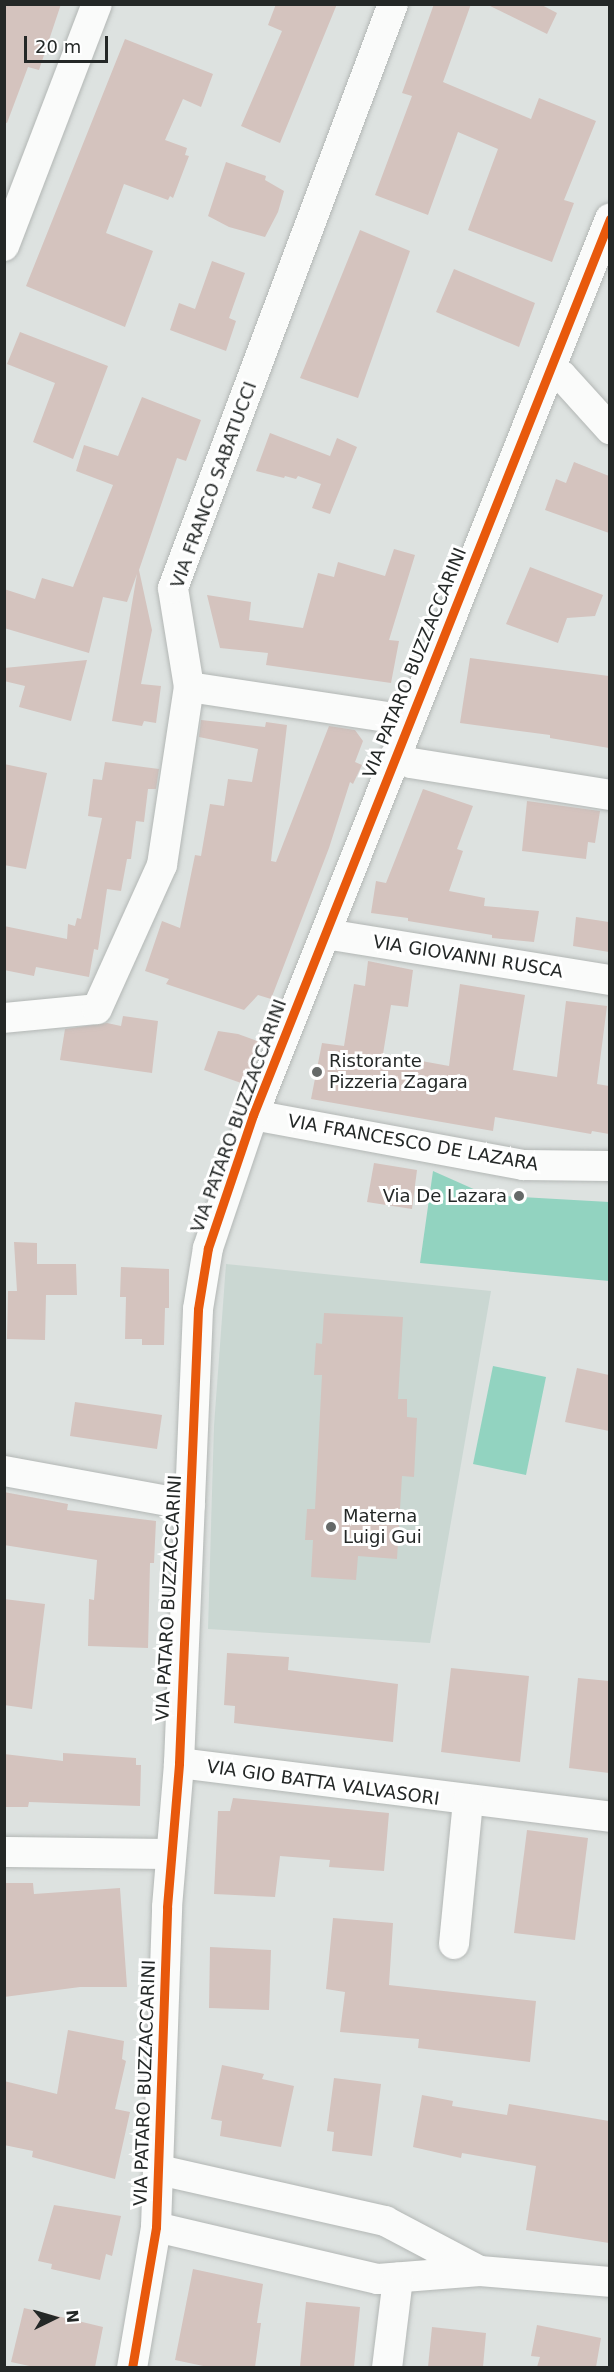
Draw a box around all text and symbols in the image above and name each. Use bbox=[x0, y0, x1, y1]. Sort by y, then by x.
scale bar bbox=[27, 24, 111, 62]
text: 20 m bbox=[35, 36, 81, 57]
street label: VIA FRANCO SABATUCCI bbox=[167, 379, 261, 591]
street label: VIA PATARO BUZZACCARINI bbox=[359, 545, 471, 781]
street label: VIA GIOVANNI RUSCA bbox=[371, 931, 565, 983]
street label: VIA PATARO BUZZACCARINI bbox=[187, 996, 291, 1236]
place label: Ristorante Pizzeria Zagara bbox=[329, 1051, 468, 1094]
marker: Ristorante Pizzeria Zagara bbox=[310, 1065, 324, 1079]
street label: VIA FRANCESCO DE LAZARA bbox=[286, 1110, 540, 1176]
place label: Via De Lazara bbox=[383, 1185, 507, 1207]
marker: Via De Lazara bbox=[512, 1189, 526, 1203]
street label: VIA PATARO BUZZACCARINI bbox=[152, 1474, 186, 1722]
place label: Materna Luigi Gui bbox=[343, 1506, 422, 1549]
marker: Materna Luigi Gui bbox=[324, 1520, 338, 1534]
street label: VIA GIO BATTA VALVASORI bbox=[205, 1756, 441, 1810]
street label: VIA PATARO BUZZACCARINI bbox=[130, 1959, 160, 2207]
north arrow bbox=[24, 2288, 84, 2348]
text: N bbox=[62, 2309, 82, 2324]

